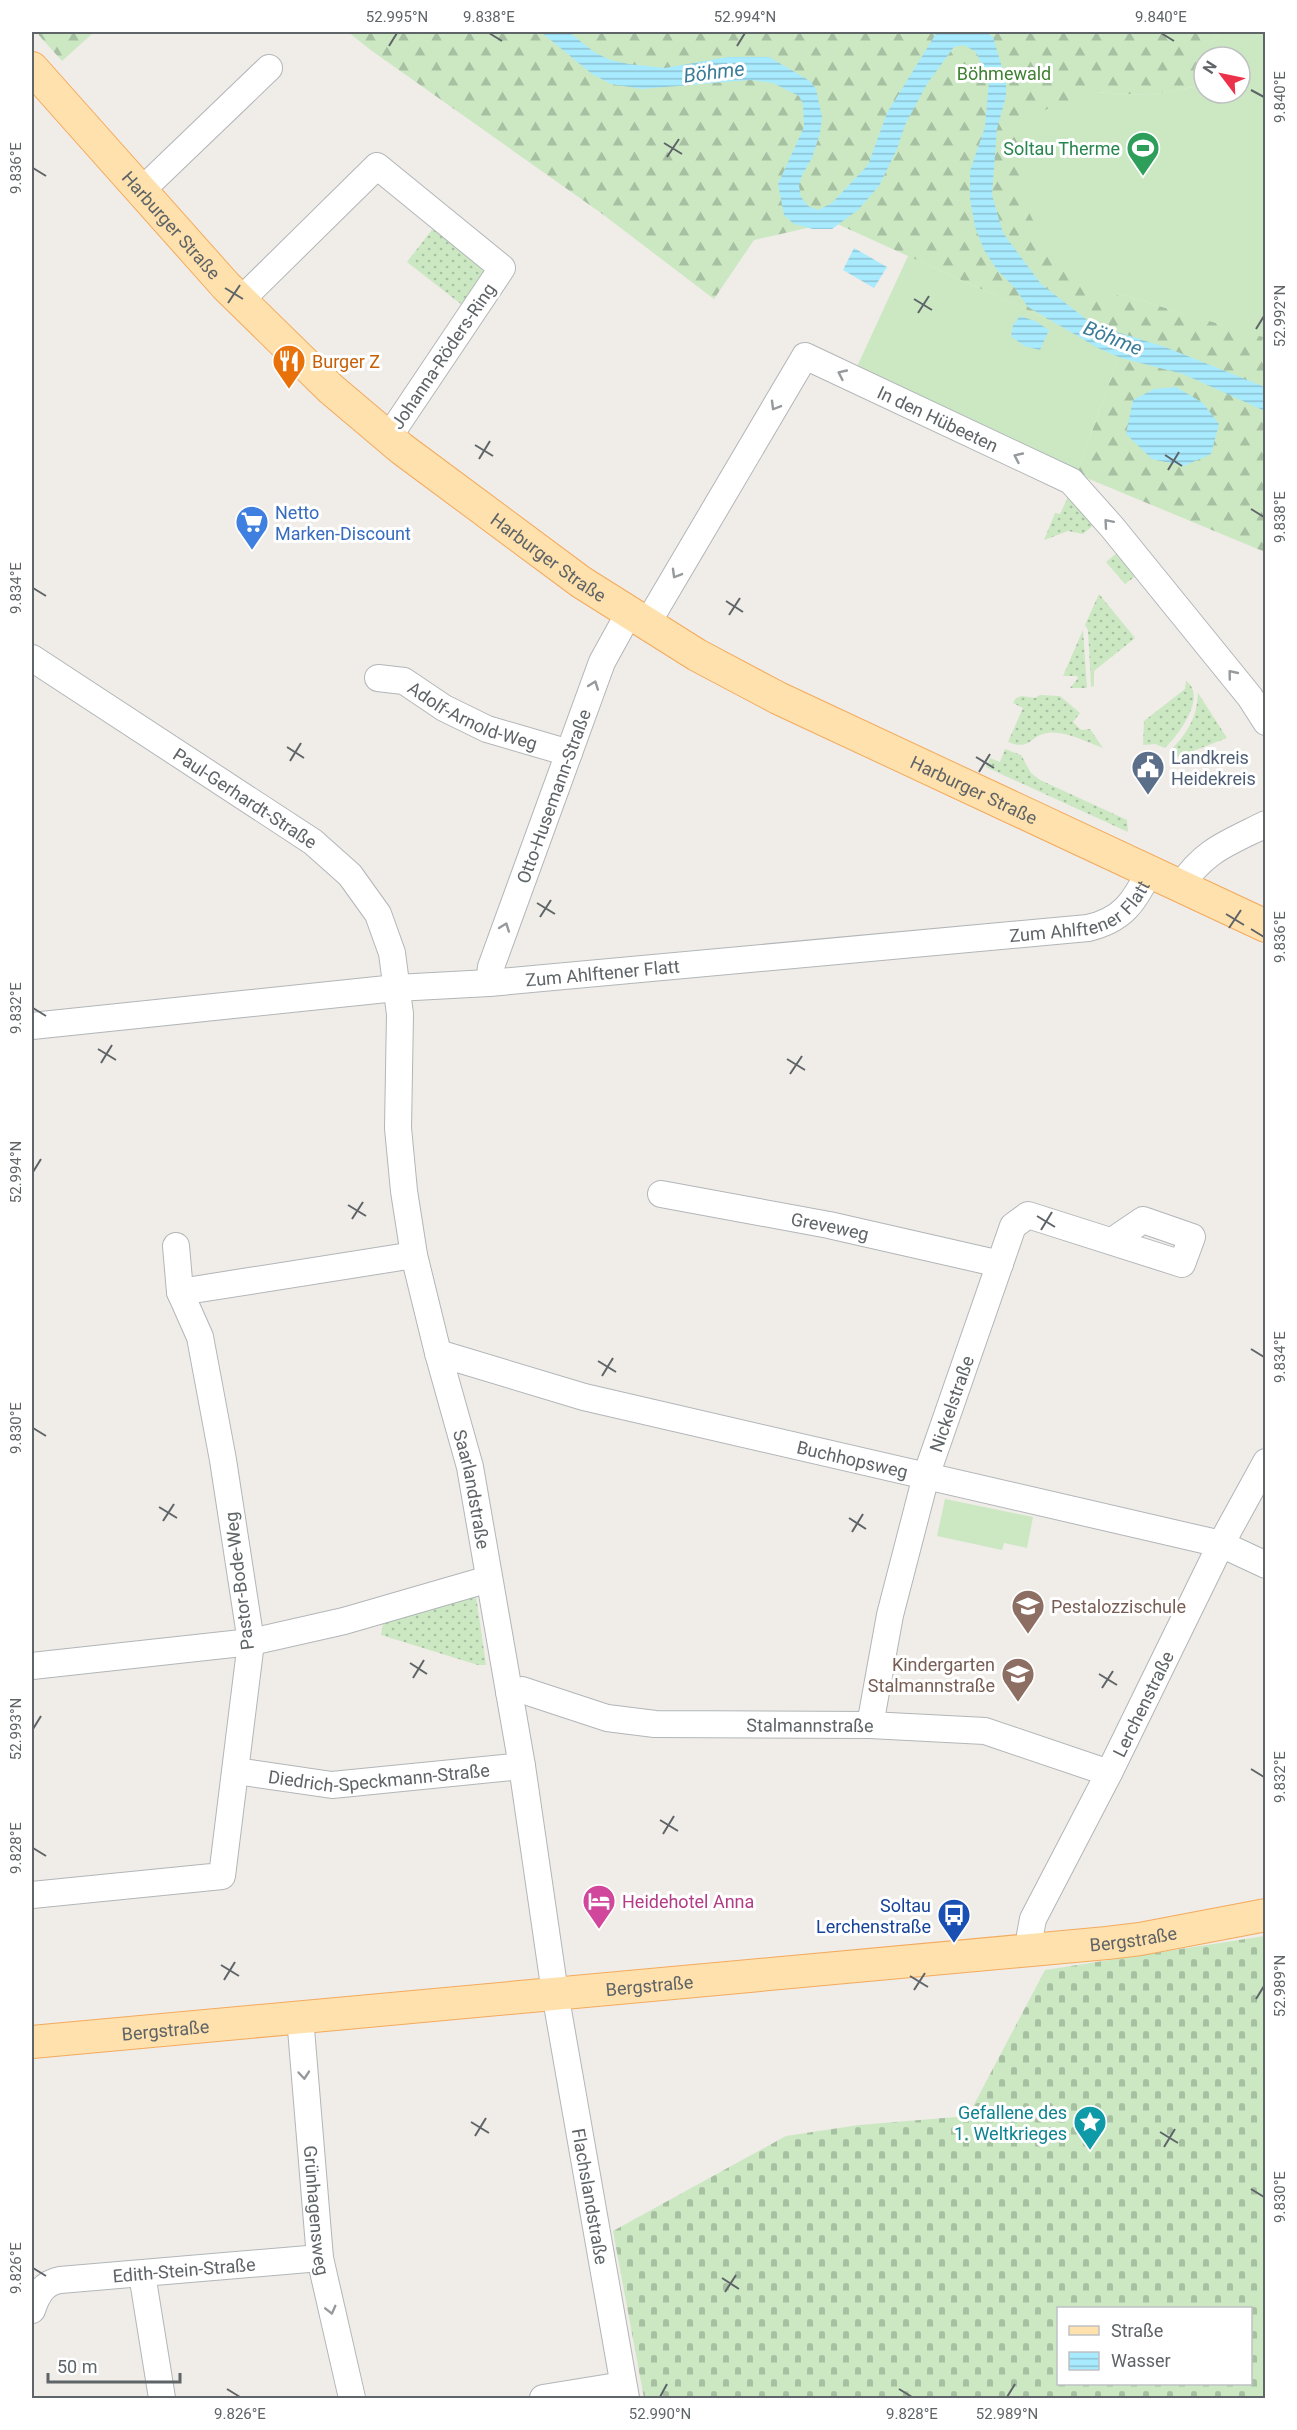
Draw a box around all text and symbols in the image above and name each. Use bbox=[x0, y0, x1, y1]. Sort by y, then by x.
text: 52.995°N bbox=[366, 8, 428, 26]
text: 9.838°E bbox=[463, 8, 515, 26]
text: 52.994°N bbox=[714, 8, 776, 26]
text: 9.840°E bbox=[1135, 8, 1187, 26]
north arrow bbox=[1192, 45, 1252, 105]
water label: Böhme bbox=[682, 56, 746, 88]
text: N bbox=[1199, 57, 1221, 77]
park label: Böhmewald bbox=[957, 63, 1051, 84]
text: 9.840°E bbox=[1271, 71, 1289, 123]
sports icon: Soltau Therme bbox=[1125, 130, 1161, 177]
place label: Soltau Therme bbox=[1003, 138, 1120, 159]
text: 9.836°E bbox=[7, 142, 25, 194]
street label: Harburger Straße bbox=[118, 167, 225, 283]
street label: Johanna-Röders-Ring bbox=[386, 279, 500, 433]
text: 52.992°N bbox=[1271, 285, 1289, 347]
water label: Böhme bbox=[1080, 315, 1146, 361]
restaurant icon: Burger Z bbox=[271, 343, 307, 390]
place label: Burger Z bbox=[312, 351, 380, 372]
one-way arrow bbox=[838, 369, 849, 381]
street label: In den Hübeeten bbox=[874, 381, 1002, 456]
one-way arrow bbox=[771, 400, 782, 410]
one-way arrow bbox=[1014, 452, 1025, 464]
text: 9.838°E bbox=[1271, 491, 1289, 543]
place label: Netto Marken-Discount bbox=[275, 502, 411, 544]
supermarket icon: Netto Marken-Discount bbox=[234, 504, 270, 551]
street label: Harburger Straße bbox=[487, 508, 610, 606]
one-way arrow bbox=[1105, 519, 1116, 530]
text: 9.834°E bbox=[7, 562, 25, 614]
one-way arrow bbox=[672, 568, 683, 578]
one-way arrow bbox=[1228, 670, 1239, 681]
street label: Adolf-Arnold-Weg bbox=[404, 676, 540, 754]
one-way arrow bbox=[587, 680, 599, 691]
street label: Otto-Husemann-Straße bbox=[512, 706, 594, 886]
street label: Paul-Gerhardt-Straße bbox=[170, 743, 321, 852]
place label: Landkreis Heidekreis bbox=[1171, 747, 1256, 789]
public building icon: Landkreis Heidekreis bbox=[1130, 749, 1166, 796]
street label: Harburger Straße bbox=[907, 751, 1041, 828]
street label: Zum Ahlftener Flatt bbox=[1008, 877, 1153, 946]
text: 9.836°E bbox=[1271, 911, 1289, 963]
one-way arrow bbox=[498, 922, 511, 933]
street label: Zum Ahlftener Flatt bbox=[524, 955, 680, 990]
text: 9.832°E bbox=[7, 982, 25, 1034]
text: 52.994°N bbox=[7, 1141, 25, 1203]
street label: Greveweg bbox=[789, 1208, 871, 1244]
text: 9.834°E bbox=[1271, 1331, 1289, 1383]
street label: Nickelstraße bbox=[925, 1353, 978, 1455]
text: 9.830°E bbox=[7, 1402, 25, 1454]
street label: Saarlandstraße bbox=[449, 1427, 495, 1551]
street label: Buchhopsweg bbox=[795, 1436, 910, 1482]
street label: Pastor-Bode-Weg bbox=[220, 1511, 258, 1651]
school or university icon: Pestalozzischule bbox=[1010, 1588, 1046, 1635]
place label: Pestalozzischule bbox=[1051, 1596, 1186, 1617]
street label: Lerchenstraße bbox=[1108, 1647, 1178, 1760]
place label: Kindergarten Stalmannstraße bbox=[868, 1654, 995, 1696]
school or university icon: Kindergarten Stalmannstraße bbox=[1000, 1656, 1036, 1703]
text: 52.993°N bbox=[7, 1698, 25, 1760]
street label: Stalmannstraße bbox=[746, 1714, 874, 1736]
text: 9.832°E bbox=[1271, 1751, 1289, 1803]
street label: Diedrich-Speckmann-Straße bbox=[267, 1759, 490, 1796]
text: 9.828°E bbox=[7, 1822, 25, 1874]
hotel icon: Heidehotel Anna bbox=[581, 1883, 617, 1930]
place label: Heidehotel Anna bbox=[622, 1891, 754, 1912]
place label: Soltau Lerchenstraße bbox=[816, 1895, 931, 1937]
bus stop icon: Soltau Lerchenstraße bbox=[936, 1897, 972, 1944]
street label: Bergstraße bbox=[1089, 1922, 1178, 1955]
text: 52.989°N bbox=[1271, 1955, 1289, 2017]
street label: Bergstraße bbox=[605, 1971, 694, 2000]
street label: Bergstraße bbox=[121, 2015, 210, 2044]
one-way arrow bbox=[298, 2071, 311, 2080]
place label: Gefallene des 1. Weltkrieges bbox=[954, 2102, 1067, 2144]
place icon: Gefallene des 1. Weltkrieges bbox=[1072, 2104, 1108, 2151]
street label: Flachslandstraße bbox=[568, 2126, 613, 2266]
street label: Grünhagensweg bbox=[300, 2145, 334, 2277]
text: 9.830°E bbox=[1271, 2171, 1289, 2223]
text: 9.826°E bbox=[7, 2242, 25, 2294]
street label: Edith-Stein-Straße bbox=[112, 2253, 256, 2286]
one-way arrow bbox=[323, 2305, 336, 2315]
legend bbox=[1057, 2307, 1252, 2385]
text: Straße bbox=[1111, 2320, 1163, 2341]
scale bar bbox=[48, 2346, 180, 2384]
text: Wasser bbox=[1111, 2350, 1171, 2371]
text: 50 m bbox=[57, 2356, 97, 2377]
text: 9.826°E bbox=[214, 2405, 266, 2423]
text: 52.990°N bbox=[629, 2405, 691, 2423]
text: 9.828°E bbox=[886, 2405, 938, 2423]
text: 52.989°N bbox=[976, 2405, 1038, 2423]

